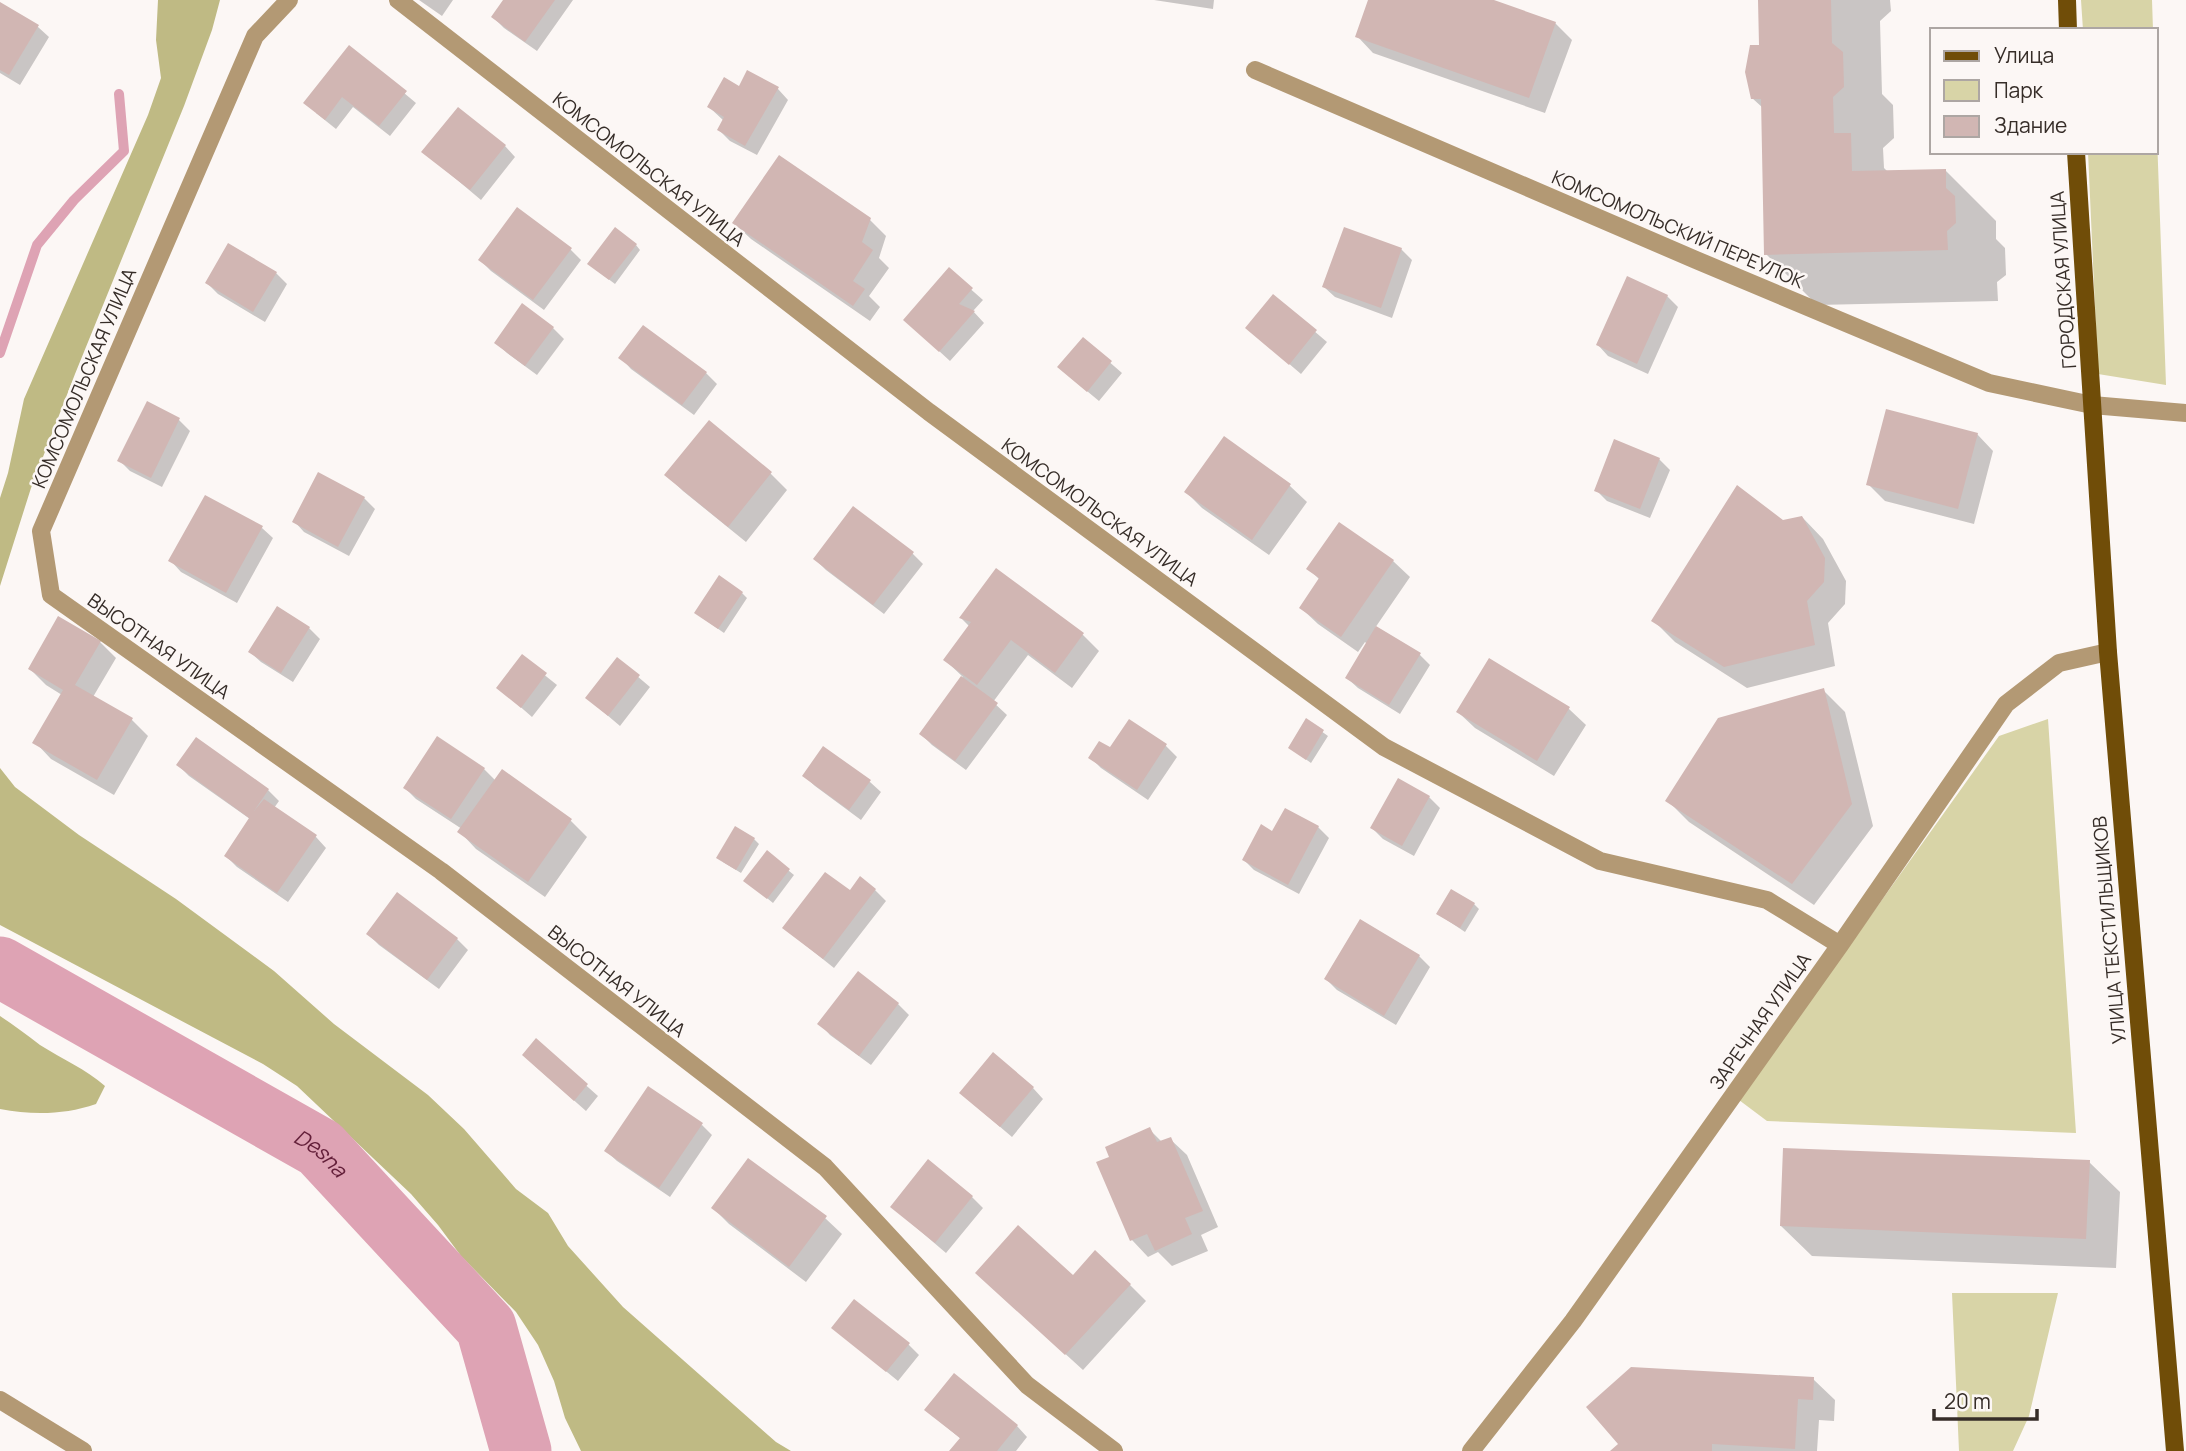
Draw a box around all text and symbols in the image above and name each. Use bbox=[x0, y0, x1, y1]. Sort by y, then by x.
legend bbox=[1930, 28, 2158, 154]
text: Улица bbox=[1994, 41, 2054, 69]
text: Парк bbox=[1994, 76, 2044, 104]
street label: КОМСОМОЛЬСКАЯ УЛИЦА bbox=[548, 86, 750, 252]
text: Здание bbox=[1994, 111, 2067, 139]
street label: КОМСОМОЛЬСКИЙ ПЕРЕУЛОК bbox=[1548, 164, 1809, 294]
street label: ГОРОДСКАЯ УЛИЦА bbox=[2044, 190, 2082, 370]
street label: КОМСОМОЛЬСКАЯ УЛИЦА bbox=[26, 264, 142, 492]
street label: КОМСОМОЛЬСКАЯ УЛИЦА bbox=[996, 432, 1204, 592]
street label: ВЫСОТНАЯ УЛИЦА bbox=[83, 587, 235, 705]
street label: УЛИЦА ТЕКСТИЛЬЩИКОВ bbox=[2086, 815, 2132, 1045]
street label: ВЫСОТНАЯ УЛИЦА bbox=[543, 919, 691, 1043]
street label: ЗАРЕЧНАЯ УЛИЦА bbox=[1703, 947, 1817, 1095]
water label: Desna bbox=[289, 1122, 354, 1184]
scale bar bbox=[1934, 1378, 2037, 1422]
text: 20 m bbox=[1944, 1387, 1991, 1415]

